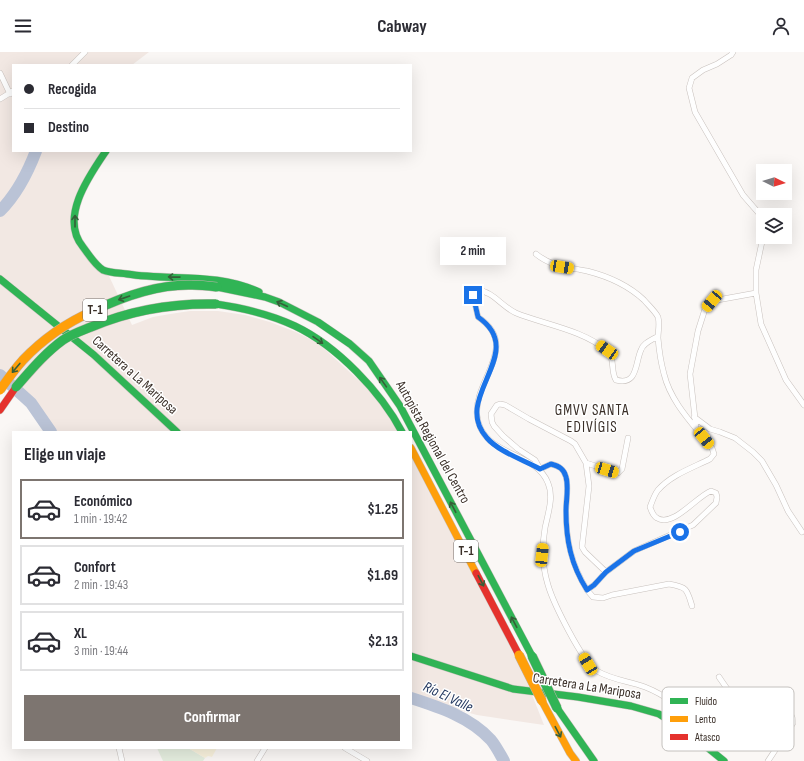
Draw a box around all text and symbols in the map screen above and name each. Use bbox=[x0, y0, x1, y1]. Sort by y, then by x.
icon: menu bbox=[12, 15, 34, 37]
icon: person bbox=[770, 15, 792, 37]
text: Cabway bbox=[377, 16, 427, 37]
text: Recogida bbox=[48, 80, 96, 99]
text: Destino bbox=[48, 118, 89, 137]
north arrow bbox=[756, 164, 792, 200]
map controls bbox=[756, 164, 792, 244]
button: layers bbox=[756, 208, 792, 244]
one-way arrow bbox=[71, 215, 79, 228]
callout: 2 min bbox=[440, 237, 506, 265]
text: 2 min bbox=[461, 243, 485, 259]
car bbox=[549, 259, 575, 275]
one-way arrow bbox=[168, 273, 181, 281]
route end bbox=[464, 286, 482, 304]
car bbox=[700, 288, 724, 314]
one-way arrow bbox=[117, 295, 130, 302]
road number: T-1 bbox=[83, 299, 107, 321]
one-way arrow bbox=[276, 300, 288, 307]
street label: Carretera a La Mariposa bbox=[89, 332, 181, 418]
one-way arrow bbox=[312, 336, 323, 344]
car bbox=[594, 338, 620, 362]
one-way arrow bbox=[12, 363, 21, 374]
one-way arrow bbox=[379, 376, 387, 387]
street label: Autopista Regional del Centro bbox=[392, 377, 474, 507]
district label: GMVV SANTA EDIVÍGIS bbox=[555, 401, 629, 437]
car bbox=[692, 425, 716, 451]
text: Elige un viaje bbox=[24, 444, 106, 465]
car bbox=[594, 461, 620, 479]
icon: car bbox=[26, 491, 62, 527]
text: Económico bbox=[74, 492, 132, 511]
text: $1.25 bbox=[367, 500, 398, 519]
one-way arrow bbox=[449, 501, 457, 513]
text: 1 min · 19:42 bbox=[74, 511, 127, 527]
route start bbox=[671, 523, 689, 541]
road number: T-1 bbox=[454, 540, 478, 562]
car bbox=[535, 542, 549, 568]
icon: car bbox=[26, 557, 62, 593]
text: Confort bbox=[74, 558, 116, 577]
text: $1.69 bbox=[367, 566, 398, 585]
one-way arrow bbox=[478, 575, 486, 587]
text: 2 min · 19:43 bbox=[74, 577, 128, 593]
one-way arrow bbox=[510, 616, 517, 628]
icon: car bbox=[26, 623, 62, 659]
text: XL bbox=[74, 624, 87, 643]
text: $2.13 bbox=[368, 632, 398, 651]
text: 3 min · 19:44 bbox=[74, 643, 128, 659]
car bbox=[577, 651, 599, 677]
street label: Carretera a La Mariposa bbox=[532, 669, 642, 703]
water label: Río El Valle bbox=[420, 677, 476, 717]
legend bbox=[662, 687, 794, 751]
button: Confirmar bbox=[24, 695, 400, 741]
text: Fluido bbox=[695, 695, 717, 708]
text: Lento bbox=[695, 713, 716, 726]
one-way arrow bbox=[555, 725, 562, 737]
text: Atasco bbox=[694, 731, 721, 744]

